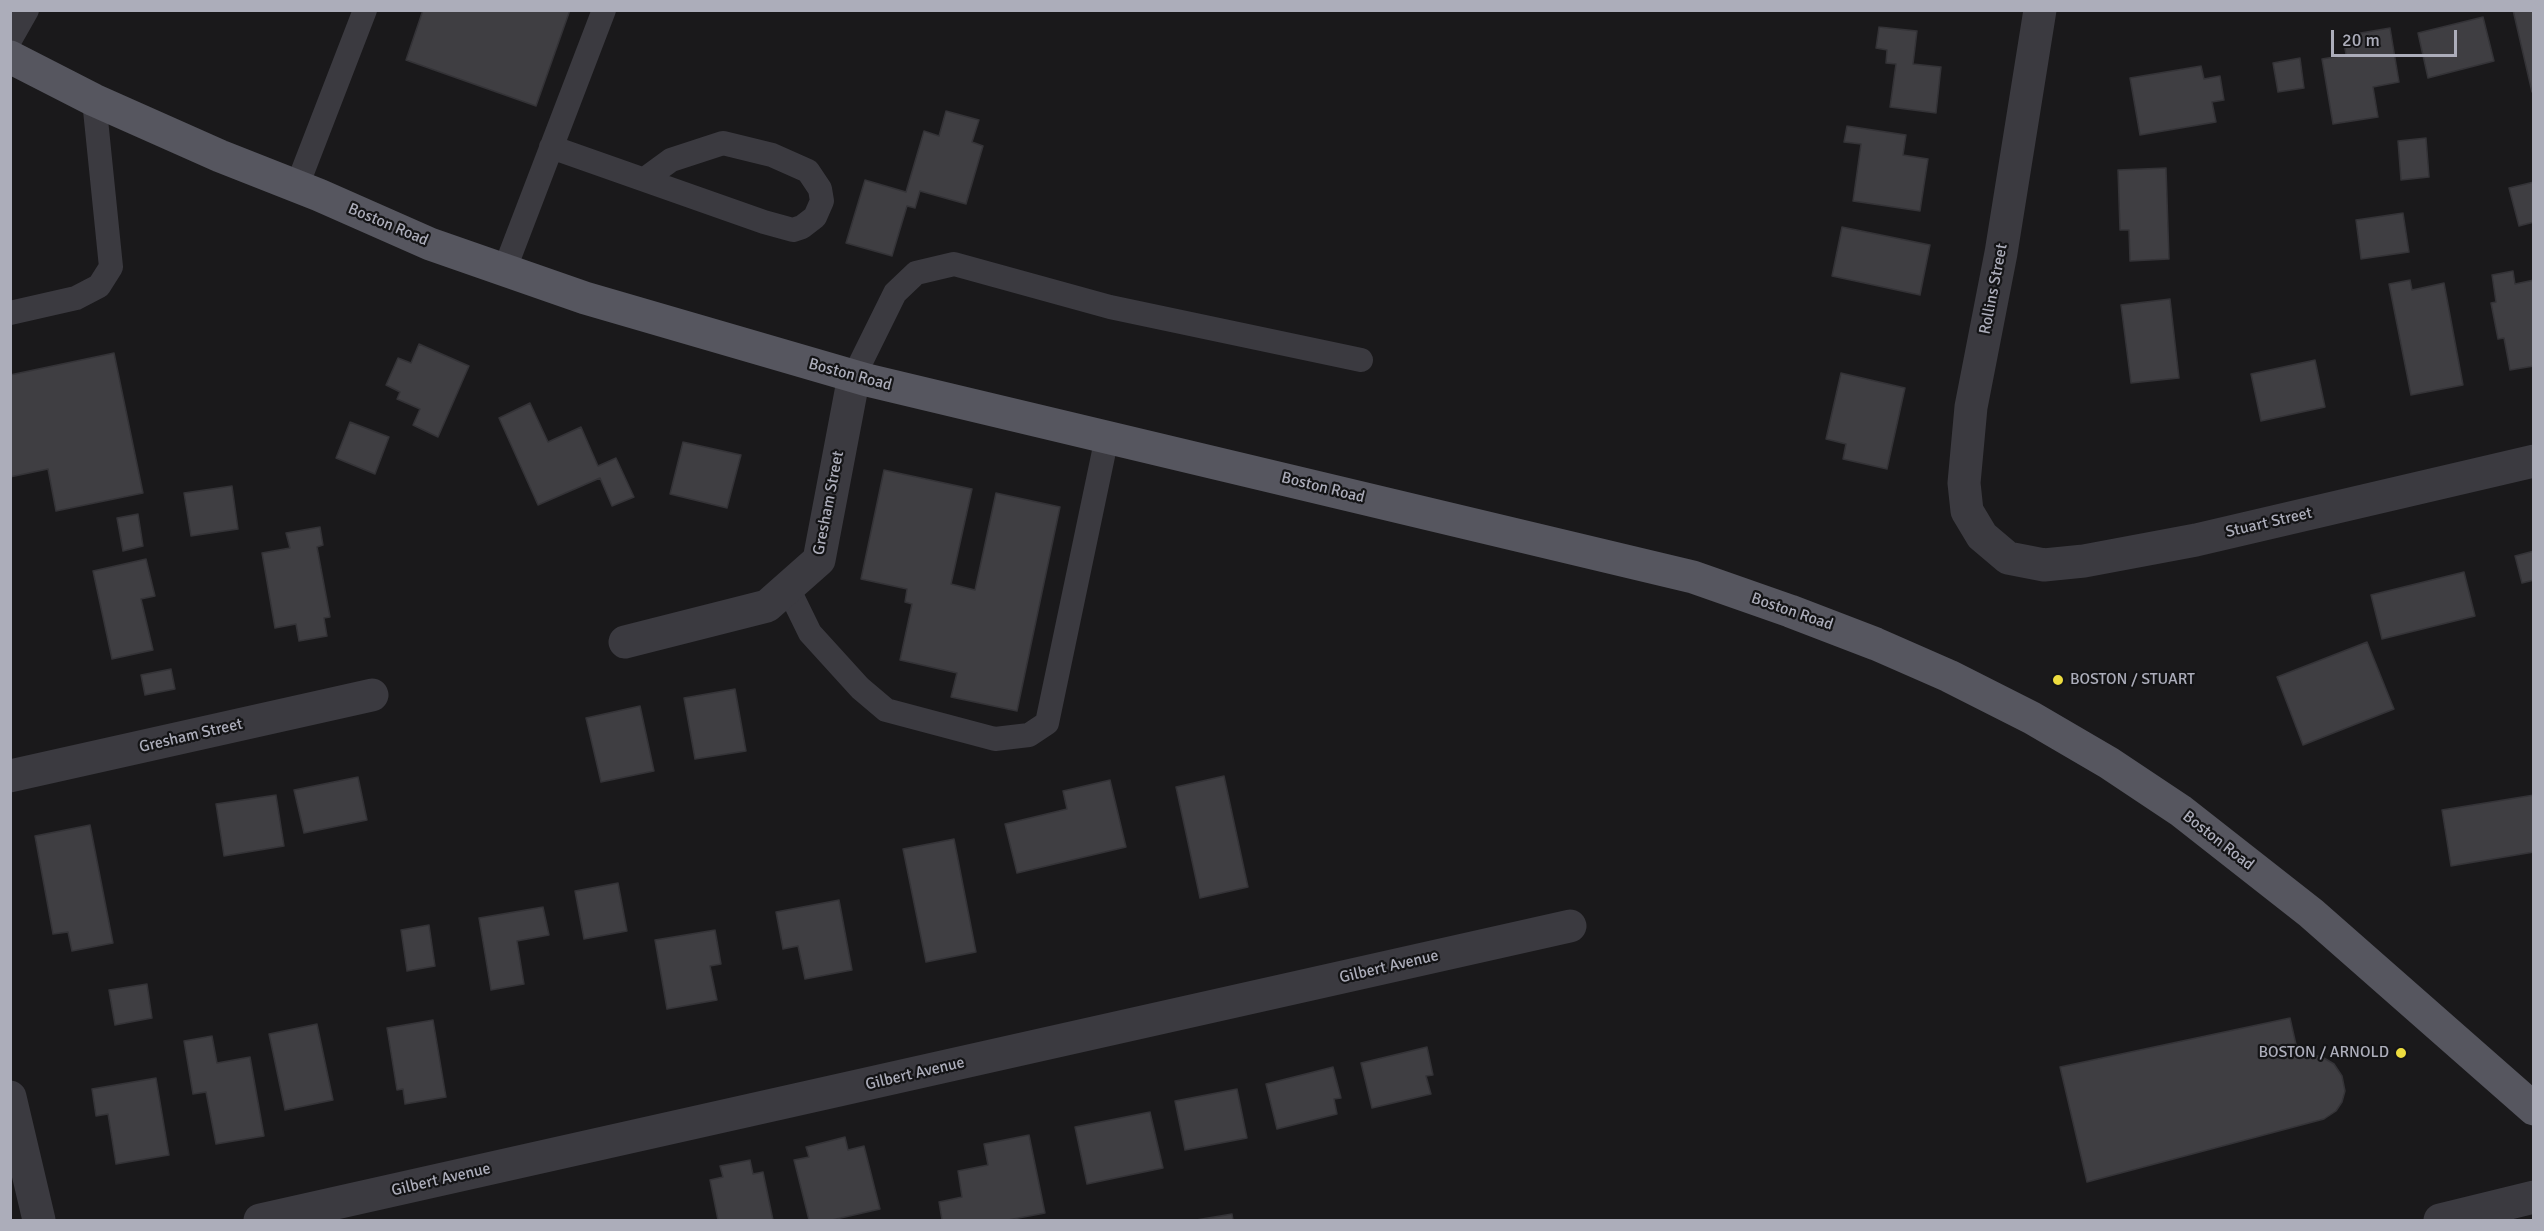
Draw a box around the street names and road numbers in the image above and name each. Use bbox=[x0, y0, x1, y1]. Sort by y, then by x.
street label: Boston Road bbox=[345, 200, 431, 250]
street label: Rollins Street bbox=[1976, 242, 2012, 336]
street label: Boston Road bbox=[806, 355, 894, 395]
street label: Gresham Street bbox=[809, 449, 849, 557]
street label: Boston Road bbox=[1279, 468, 1367, 508]
street label: Stuart Street bbox=[2224, 504, 2314, 542]
street label: Boston Road bbox=[1749, 589, 1835, 635]
street label: Gresham Street bbox=[137, 715, 245, 757]
street label: Boston Road bbox=[2178, 807, 2258, 875]
street label: Gilbert Avenue bbox=[1338, 946, 1440, 988]
street label: Gilbert Avenue bbox=[864, 1053, 966, 1095]
street label: Gilbert Avenue bbox=[390, 1159, 492, 1201]

